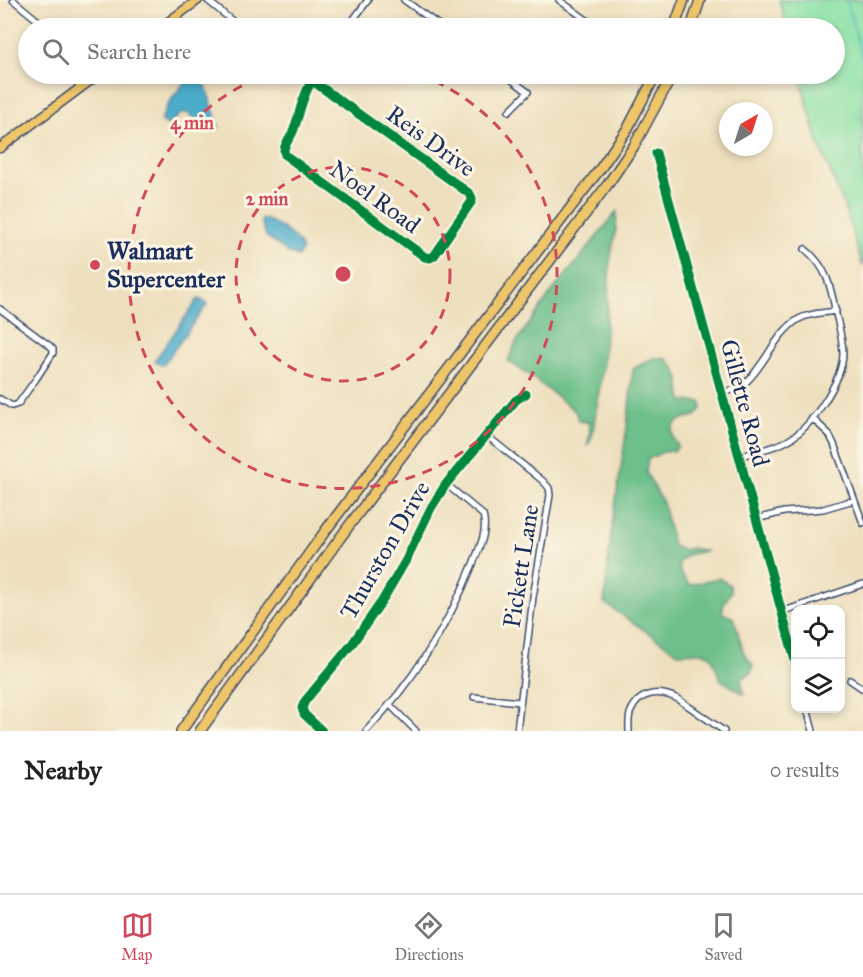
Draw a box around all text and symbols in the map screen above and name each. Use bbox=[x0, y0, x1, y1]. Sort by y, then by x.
search box bbox=[18, 18, 845, 84]
icon: search bbox=[39, 35, 72, 68]
text: Search here bbox=[87, 38, 191, 65]
street label: Reis Drive bbox=[381, 99, 481, 183]
north arrow bbox=[719, 102, 773, 156]
text: 4 min bbox=[170, 112, 214, 135]
street label: Noel Road bbox=[324, 154, 426, 240]
text: 2 min bbox=[246, 188, 289, 210]
place label: Walmart Supercenter bbox=[107, 236, 226, 294]
marker: Walmart Supercenter bbox=[88, 258, 102, 272]
centre of rings bbox=[333, 264, 353, 284]
street label: Gillette Road bbox=[714, 336, 776, 470]
street label: Thurston Drive bbox=[333, 476, 437, 624]
street label: Pickett Lane bbox=[496, 502, 546, 630]
map controls bbox=[791, 605, 845, 713]
button: locate bbox=[791, 605, 845, 659]
button: layers bbox=[791, 659, 845, 713]
text: Nearby bbox=[24, 754, 102, 786]
text: 0 results bbox=[770, 758, 839, 782]
tab: Map bbox=[121, 909, 154, 964]
tab: Directions bbox=[395, 909, 463, 964]
tab: Saved bbox=[704, 909, 742, 964]

